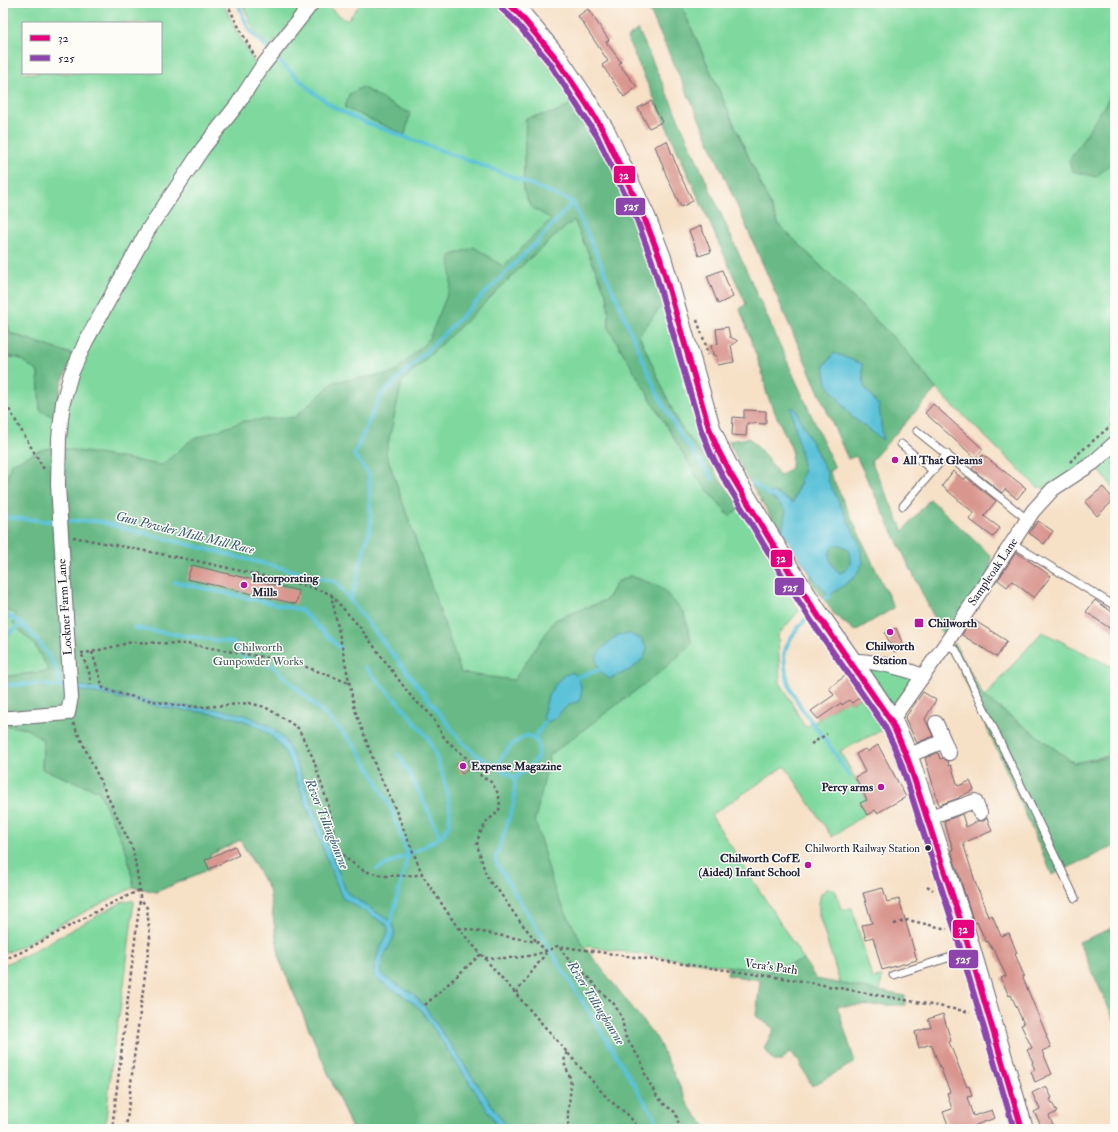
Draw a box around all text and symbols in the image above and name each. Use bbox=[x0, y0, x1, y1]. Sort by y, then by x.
legend bbox=[22, 22, 162, 74]
text: 32 bbox=[58, 31, 69, 46]
text: 525 bbox=[58, 51, 75, 66]
line badge: 32 bbox=[613, 165, 636, 184]
text: 32 bbox=[619, 169, 629, 182]
line badge: 525 bbox=[615, 197, 646, 216]
text: 525 bbox=[623, 200, 639, 213]
place label: All That Gleams bbox=[902, 453, 982, 468]
marker: All That Gleams bbox=[890, 455, 900, 465]
water label: Gun Powder Mills Mill Race bbox=[114, 508, 256, 558]
street label: Sampleoak Lane bbox=[965, 535, 1021, 609]
line badge: 32 bbox=[770, 549, 793, 568]
text: 32 bbox=[776, 552, 786, 565]
street label: Lockner Farm Lane bbox=[54, 558, 76, 656]
place label: Incorporating Mills bbox=[251, 571, 320, 600]
line badge: 525 bbox=[774, 577, 805, 596]
marker: Incorporating Mills bbox=[239, 580, 249, 590]
text: 525 bbox=[782, 581, 798, 594]
place label: Chilworth bbox=[928, 616, 978, 631]
marker: Chilworth bbox=[913, 617, 925, 629]
marker: Chilworth Station bbox=[885, 627, 895, 637]
place label: Chilworth Station bbox=[865, 639, 915, 668]
park label: Chilworth Gunpowder Works bbox=[213, 640, 303, 669]
place label: Expense Magazine bbox=[471, 759, 562, 774]
marker: Expense Magazine bbox=[458, 761, 468, 771]
water label: River Tillingbourne bbox=[301, 776, 353, 872]
place label: Percy arms bbox=[821, 780, 873, 795]
marker: Percy arms bbox=[876, 782, 886, 792]
place label: Chilworth Railway Station bbox=[805, 842, 920, 856]
marker: Chilworth Railway Station bbox=[923, 843, 933, 853]
place label: Chilworth CofE (Aided) Infant School bbox=[699, 851, 801, 880]
marker: Chilworth CofE (Aided) Infant School bbox=[803, 860, 813, 870]
line badge: 32 bbox=[952, 919, 975, 939]
text: 32 bbox=[958, 923, 968, 936]
line badge: 525 bbox=[948, 949, 979, 969]
text: 525 bbox=[955, 953, 971, 966]
street label: Vera's Path bbox=[744, 956, 799, 978]
water label: River Tillingbourne bbox=[563, 957, 629, 1049]

